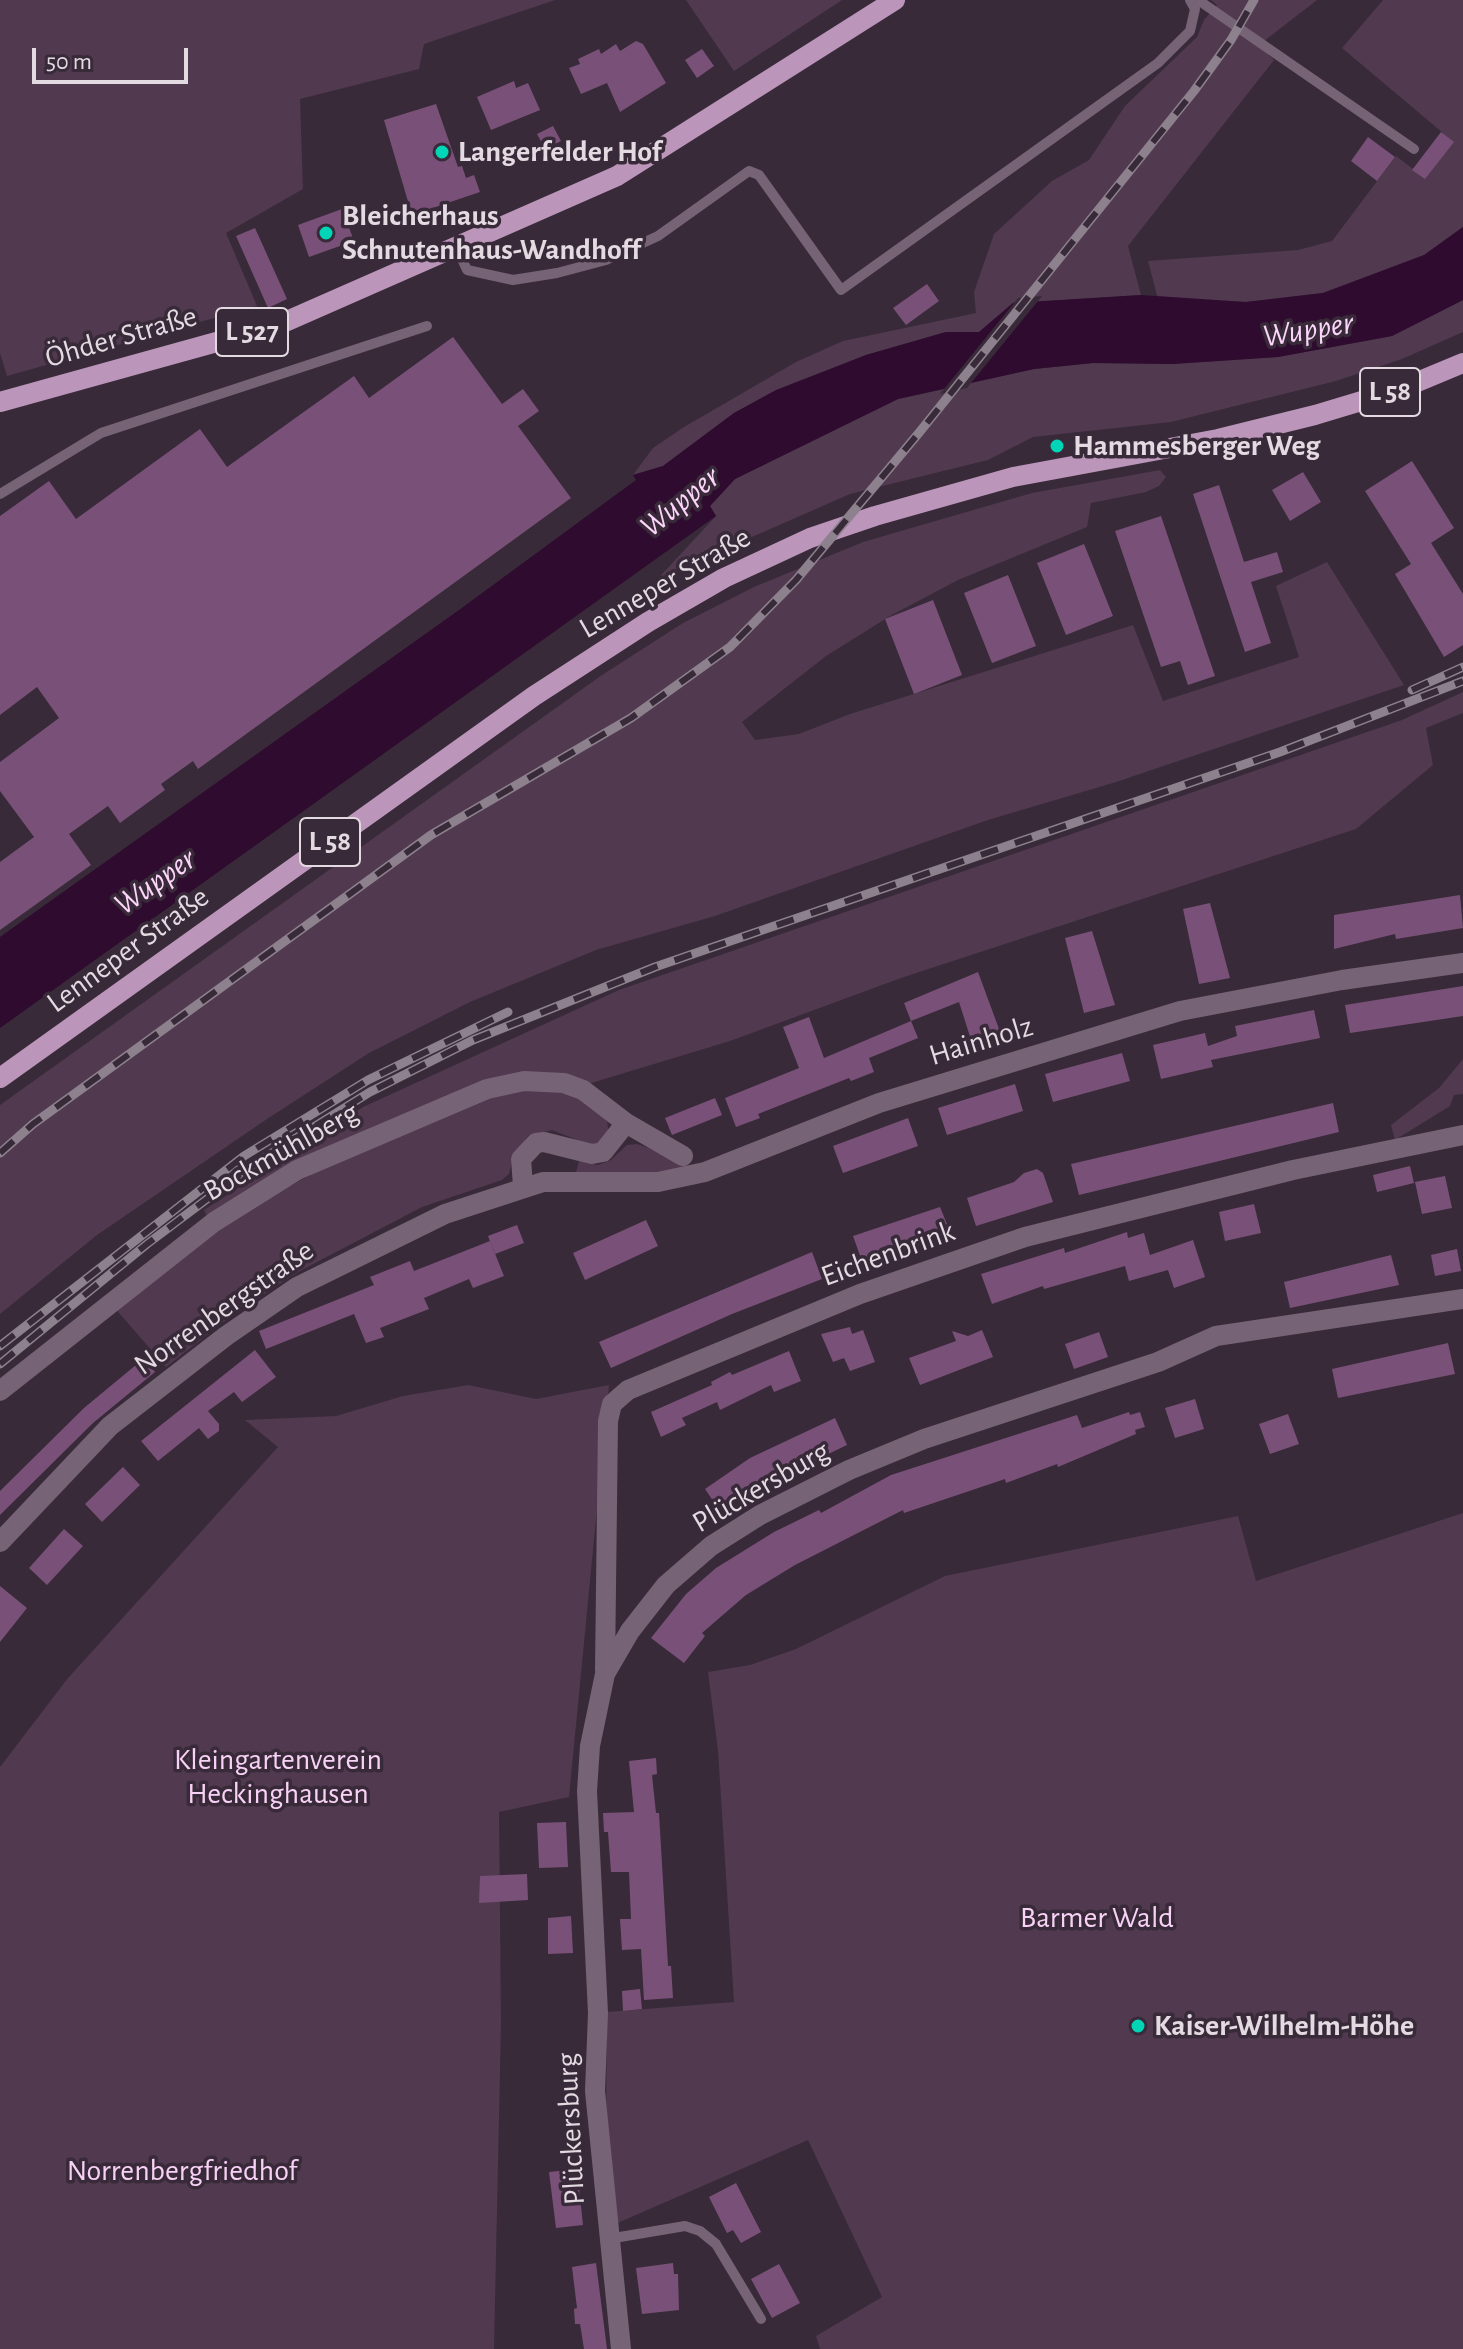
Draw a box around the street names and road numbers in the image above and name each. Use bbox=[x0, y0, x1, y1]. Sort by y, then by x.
street label: Öhder Straße bbox=[41, 298, 201, 376]
road number: L 527 bbox=[216, 308, 288, 356]
road number: L 58 bbox=[1360, 368, 1420, 416]
street label: Lenneper Straße bbox=[573, 520, 757, 646]
road number: L 58 bbox=[300, 818, 360, 866]
street label: Lenneper Straße bbox=[40, 879, 216, 1021]
street label: Hainholz bbox=[925, 1008, 1037, 1074]
street label: Bockmühlberg bbox=[197, 1095, 365, 1209]
street label: Eichenbrink bbox=[816, 1213, 960, 1295]
street label: Norrenbergstraße bbox=[127, 1233, 321, 1383]
street label: Plückersburg bbox=[686, 1433, 836, 1541]
street label: Plückersburg bbox=[549, 2052, 593, 2206]

